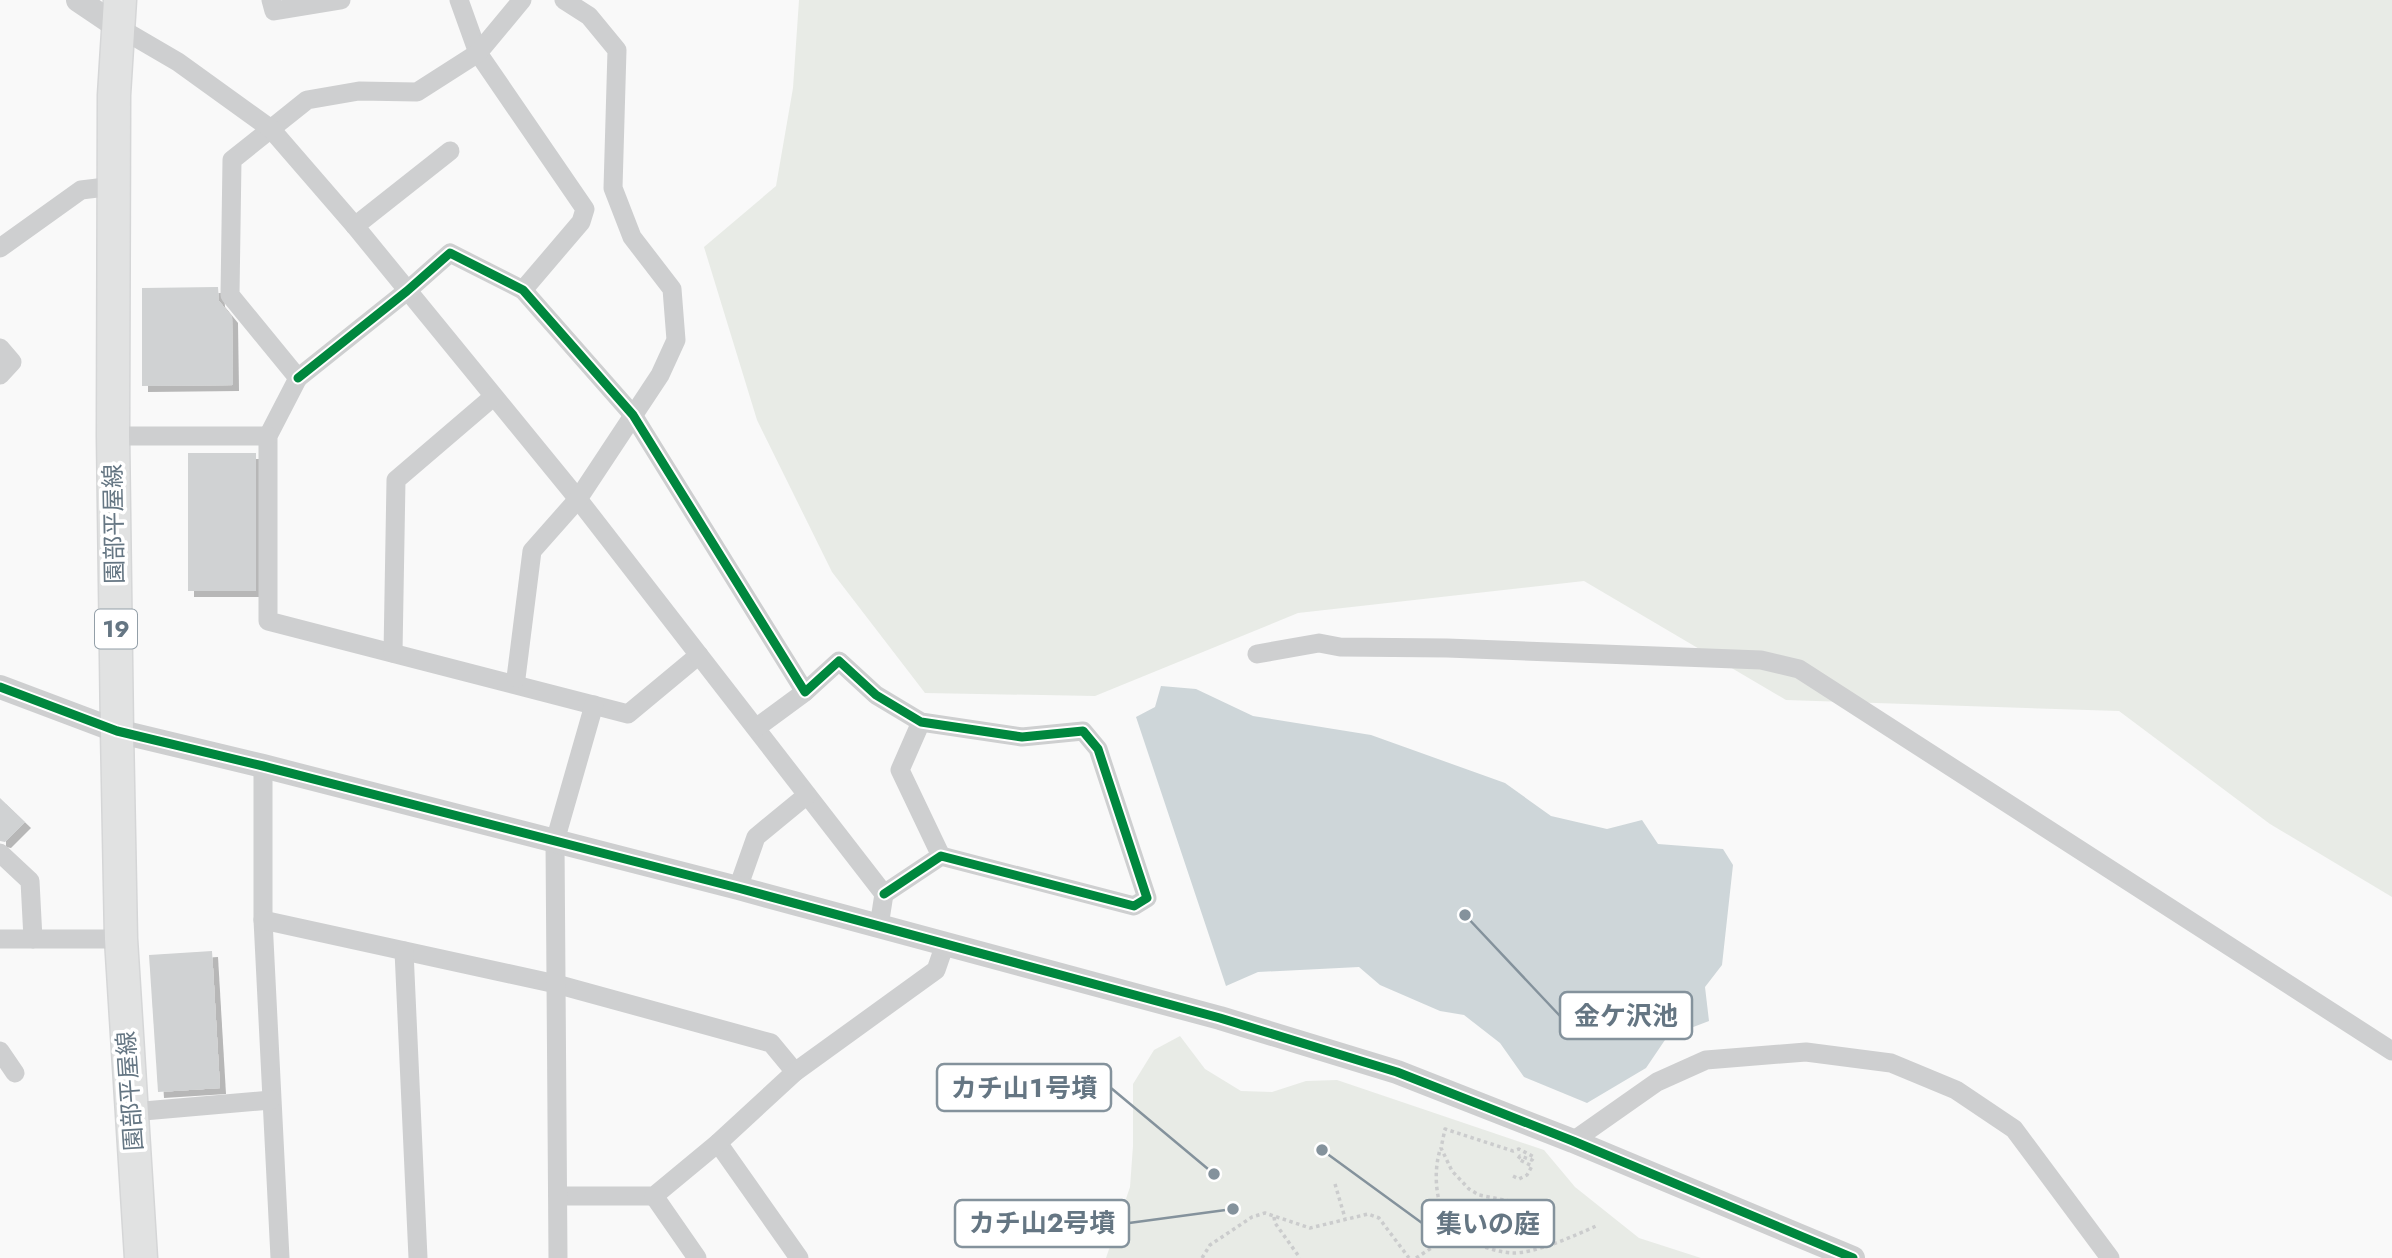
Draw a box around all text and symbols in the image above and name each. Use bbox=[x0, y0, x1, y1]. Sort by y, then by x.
street label: 園部平屋線 bbox=[95, 464, 132, 584]
road number: 19 bbox=[95, 610, 137, 649]
callout: 金ケ沢池 bbox=[1560, 992, 1692, 1039]
text: 金ケ沢池 bbox=[1574, 997, 1678, 1035]
street label: 園部平屋線 bbox=[108, 1030, 151, 1152]
callout: カチ山１号墳 bbox=[937, 1064, 1111, 1111]
text: カチ山１号墳 bbox=[951, 1069, 1097, 1107]
callout: カチ山２号墳 bbox=[955, 1200, 1129, 1247]
callout: 集いの庭 bbox=[1422, 1200, 1554, 1247]
text: カチ山２号墳 bbox=[969, 1204, 1115, 1242]
text: 集いの庭 bbox=[1436, 1205, 1540, 1243]

